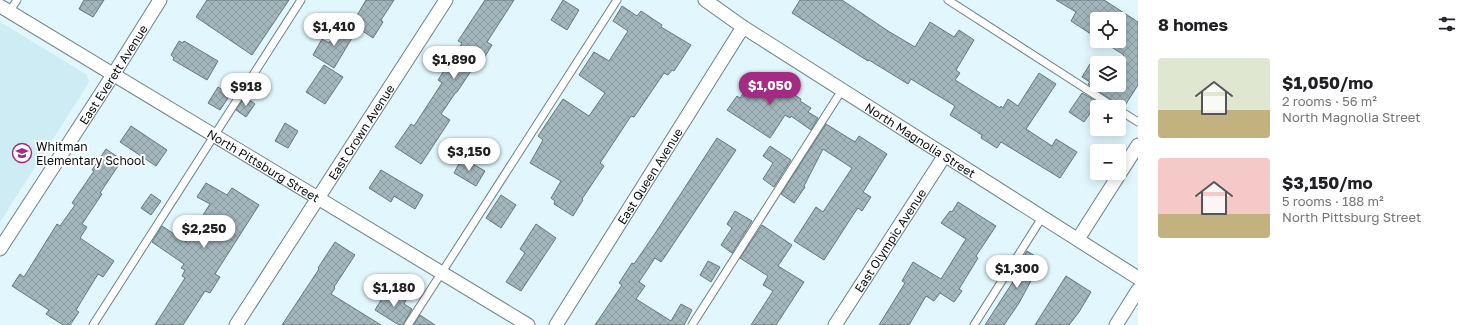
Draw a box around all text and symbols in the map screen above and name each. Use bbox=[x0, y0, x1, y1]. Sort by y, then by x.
map controls bbox=[1090, 12, 1126, 180]
button: locate bbox=[1090, 12, 1126, 48]
pin: $1,410 bbox=[301, 13, 367, 47]
icon: filters bbox=[1436, 13, 1458, 35]
text: 8 homes bbox=[1158, 14, 1228, 35]
text: $1,410 bbox=[313, 18, 355, 34]
street label: East Everett Avenue bbox=[76, 22, 150, 127]
pin: $1,890 bbox=[421, 46, 487, 80]
text: $1,890 bbox=[432, 51, 476, 67]
button: layers bbox=[1090, 56, 1126, 92]
pin: $1,050 bbox=[737, 72, 803, 106]
text: $1,050/mo bbox=[1282, 72, 1373, 93]
pin: $918 bbox=[222, 73, 270, 107]
icon: home bbox=[1190, 74, 1238, 122]
text: $1,050 bbox=[748, 77, 792, 93]
text: $918 bbox=[230, 78, 262, 94]
street label: East Crown Avenue bbox=[325, 81, 397, 182]
text: 2 rooms · 56 m² bbox=[1282, 93, 1377, 109]
street label: North Magnolia Street bbox=[863, 99, 979, 181]
button: + bbox=[1090, 100, 1126, 136]
text: North Magnolia Street bbox=[1282, 109, 1421, 125]
street label: East Queen Avenue bbox=[614, 125, 685, 227]
street label: North Pittsburg Street bbox=[205, 126, 323, 205]
pin: $3,150 bbox=[436, 138, 502, 172]
place label: Whitman Elementary School bbox=[36, 139, 145, 168]
school or university icon: Whitman Elementary School bbox=[11, 142, 33, 164]
text: $3,150 bbox=[447, 143, 491, 159]
button: − bbox=[1090, 144, 1126, 180]
text: $3,150/mo bbox=[1282, 172, 1373, 193]
icon: home bbox=[1190, 174, 1238, 222]
street label: East Olympic Avenue bbox=[851, 185, 929, 295]
text: 5 rooms · 188 m² bbox=[1282, 193, 1384, 209]
text: North Pittsburg Street bbox=[1282, 209, 1421, 225]
pin: $2,250 bbox=[171, 215, 237, 249]
text: $2,250 bbox=[181, 220, 227, 236]
pin: $1,300 bbox=[984, 255, 1050, 289]
text: $1,300 bbox=[995, 260, 1039, 276]
pin: $1,180 bbox=[361, 274, 427, 308]
text: $1,180 bbox=[372, 279, 416, 295]

